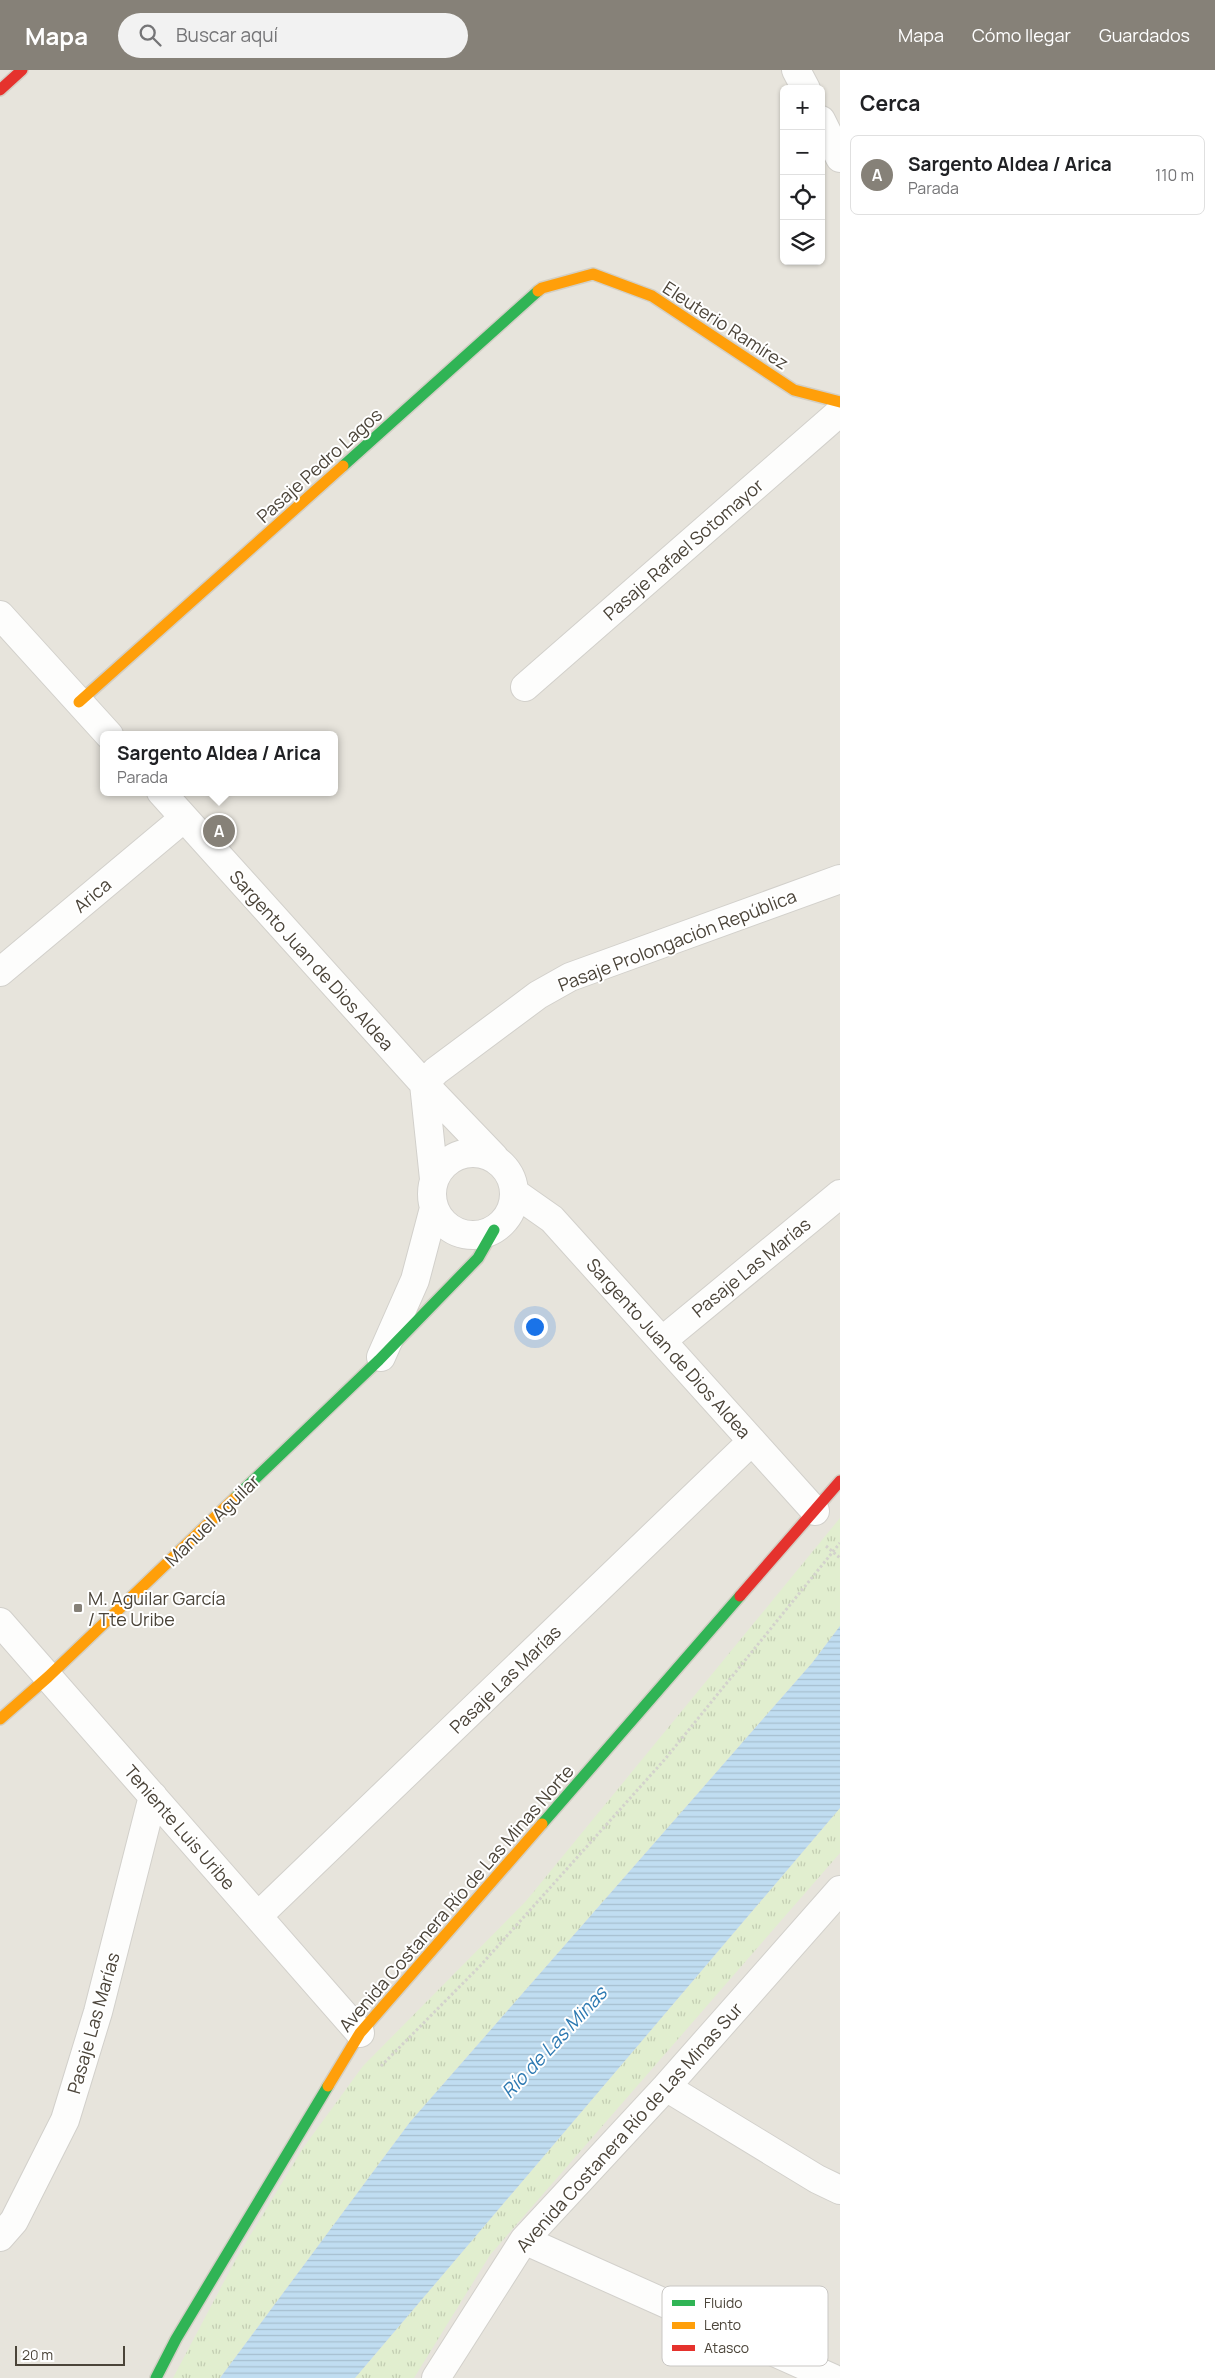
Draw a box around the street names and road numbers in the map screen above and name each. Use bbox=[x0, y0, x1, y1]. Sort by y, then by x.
street label: Eleuterio Ramírez bbox=[659, 275, 793, 375]
street label: Pasaje Pedro Lagos bbox=[251, 402, 387, 528]
street label: Pasaje Rafael Sotomayor bbox=[598, 473, 768, 625]
street label: Sargento Juan de Dios Aldea bbox=[225, 865, 399, 1055]
street label: Arica bbox=[68, 872, 116, 918]
street label: Pasaje Prolongación República bbox=[554, 883, 800, 997]
street label: Pasaje Las Marías bbox=[687, 1212, 815, 1322]
street label: Sargento Juan de Dios Aldea bbox=[582, 1253, 756, 1443]
street label: Manuel Aguilar bbox=[160, 1468, 265, 1571]
street label: Pasaje Las Marías bbox=[444, 1620, 566, 1738]
street label: Avenida Costanera Río de Las Minas Norte bbox=[333, 1759, 579, 2037]
street label: Teniente Luis Uribe bbox=[119, 1760, 241, 1894]
street label: Pasaje Las Marías bbox=[61, 1949, 125, 2097]
street label: Avenida Costanera Río de Las Minas Sur bbox=[510, 1997, 748, 2257]

